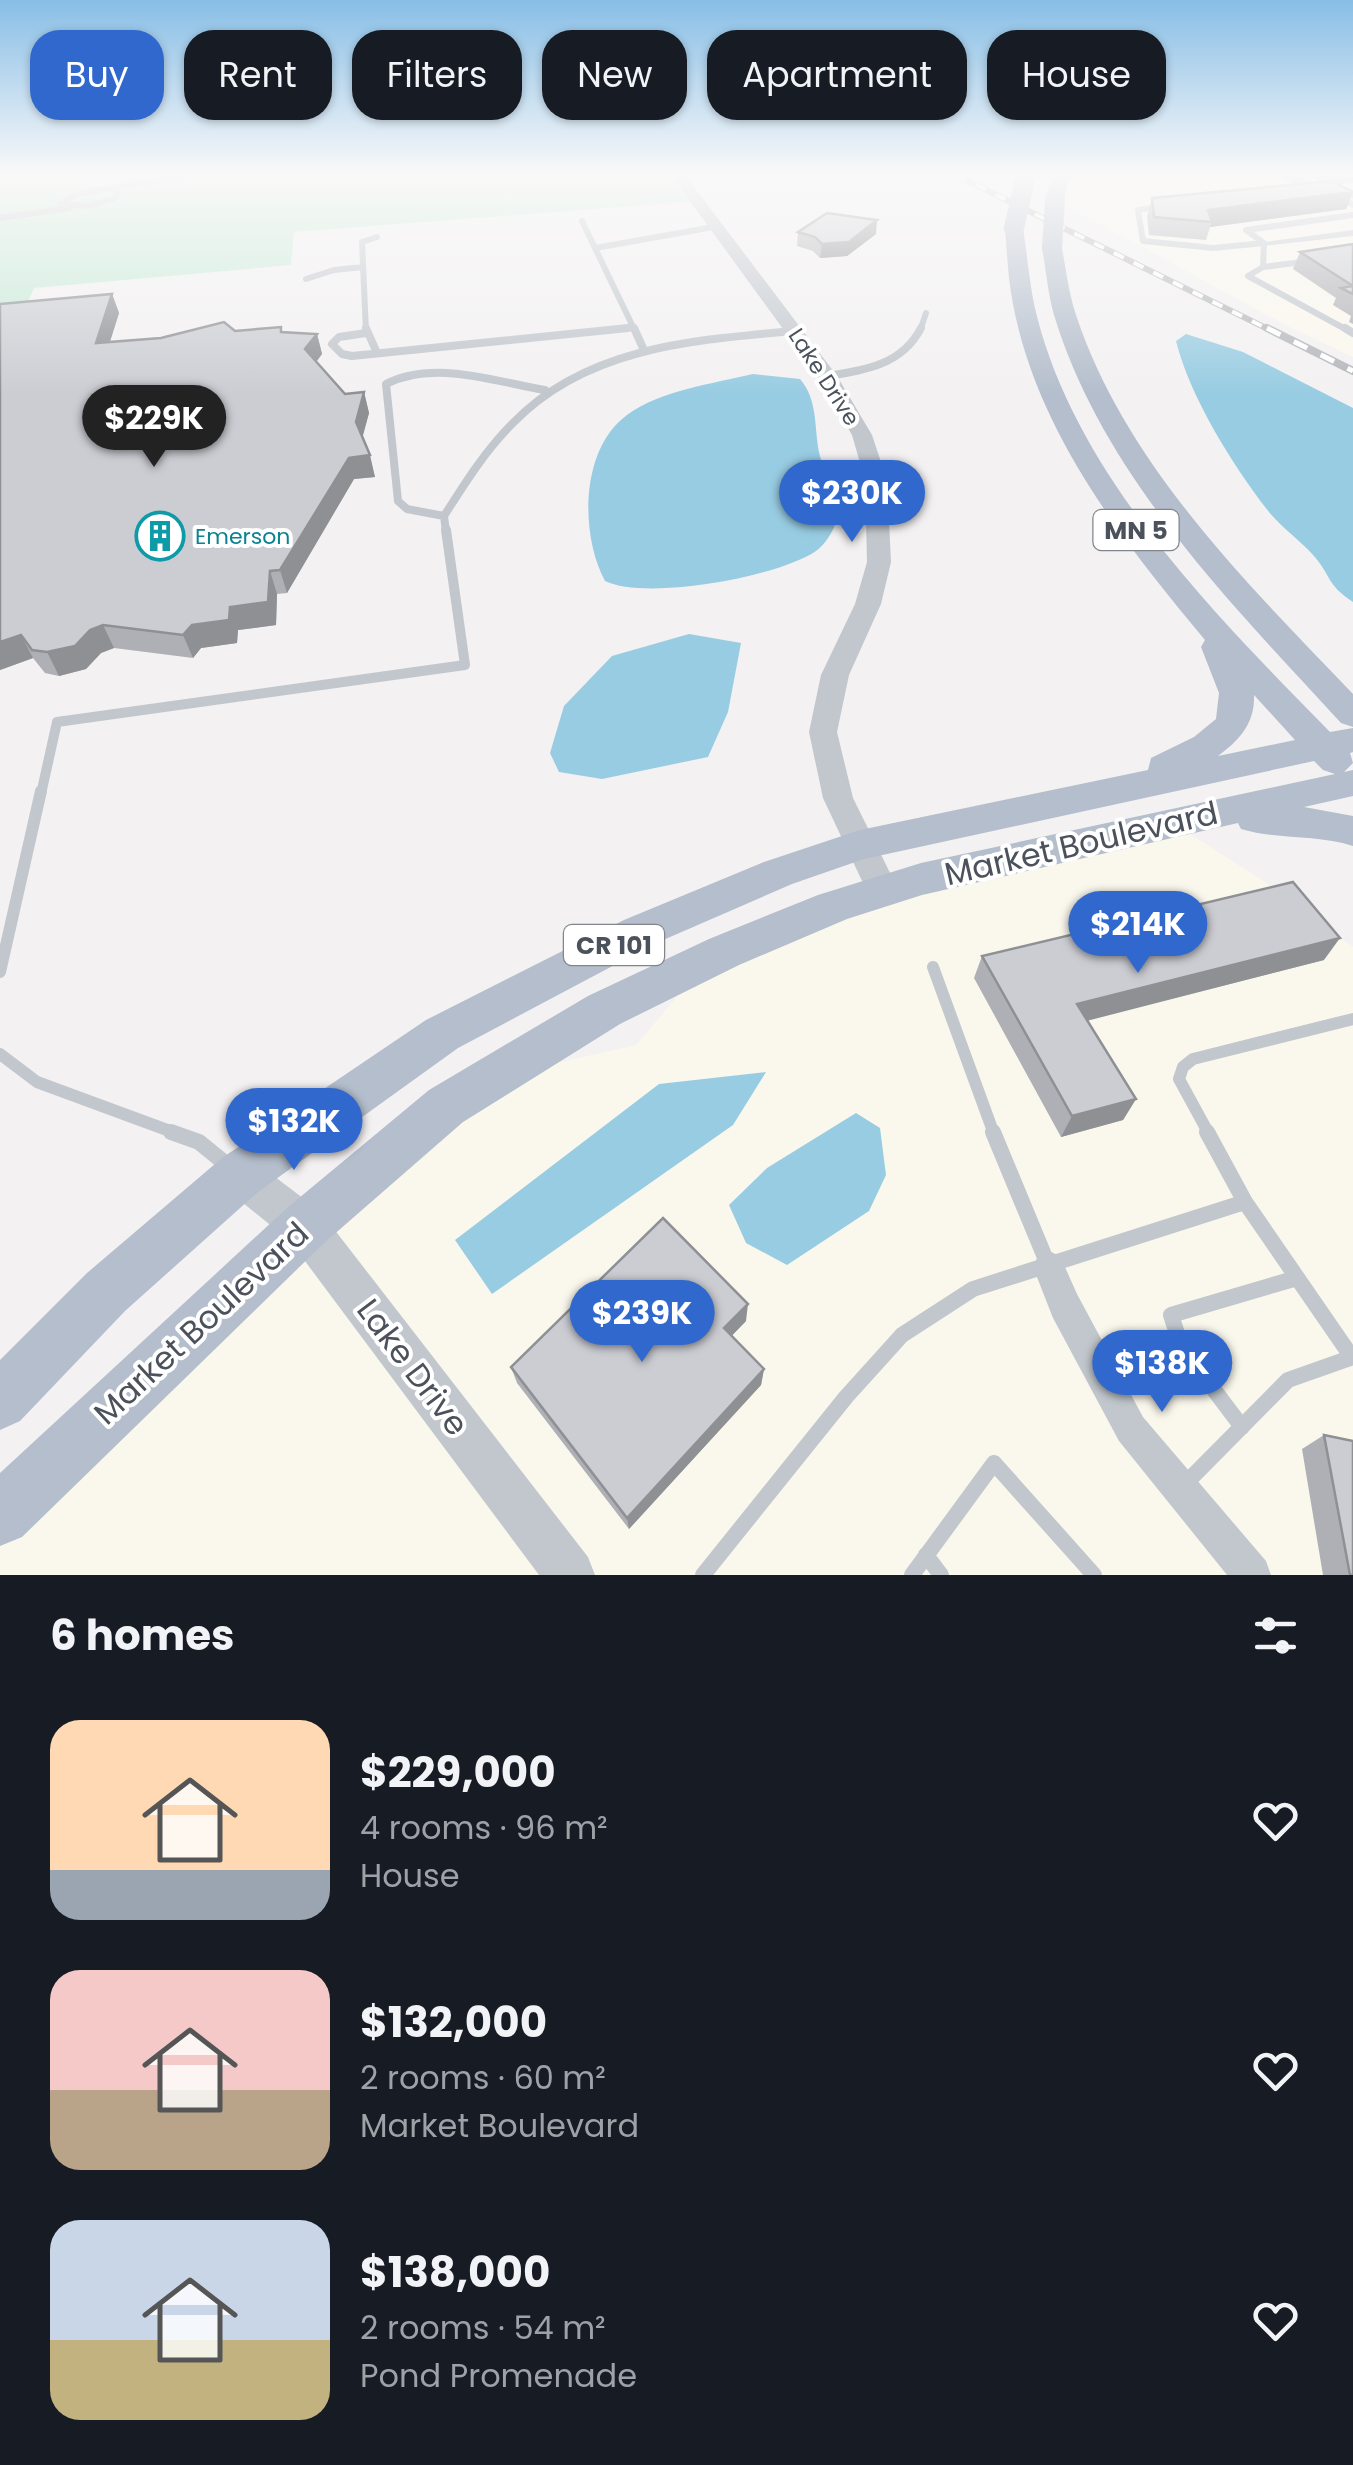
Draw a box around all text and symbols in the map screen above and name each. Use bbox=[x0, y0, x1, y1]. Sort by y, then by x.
chip: Buy bbox=[30, 30, 164, 120]
chip: Rent bbox=[184, 30, 332, 120]
chip: Filters bbox=[352, 30, 522, 120]
chip: New bbox=[542, 30, 687, 120]
chip: Apartment bbox=[707, 30, 967, 120]
chip: House bbox=[987, 30, 1166, 120]
street label: Lake Drive bbox=[781, 322, 867, 432]
pin: $229K bbox=[84, 385, 224, 470]
text: $229K bbox=[104, 395, 204, 440]
pin: $230K bbox=[782, 460, 922, 545]
text: $230K bbox=[801, 470, 903, 515]
building icon: Emerson bbox=[134, 510, 186, 562]
road number: MN 5 bbox=[1094, 510, 1178, 550]
place label: Emerson bbox=[195, 521, 290, 552]
street label: Market Boulevard bbox=[940, 790, 1222, 896]
pin: $214K bbox=[1068, 891, 1208, 976]
text: $214K bbox=[1090, 901, 1186, 946]
road number: CR 101 bbox=[564, 925, 664, 965]
pin: $132K bbox=[224, 1088, 364, 1173]
text: $132K bbox=[247, 1098, 341, 1143]
street label: Market Boulevard bbox=[84, 1211, 318, 1435]
pin: $239K bbox=[572, 1280, 712, 1365]
street label: Lake Drive bbox=[347, 1289, 479, 1445]
text: $239K bbox=[592, 1290, 692, 1335]
pin: $138K bbox=[1092, 1330, 1232, 1415]
text: $138K bbox=[1114, 1340, 1210, 1385]
text: 6 homes bbox=[50, 1606, 235, 1665]
icon: filters bbox=[1248, 1608, 1303, 1663]
text: $229,000 bbox=[360, 1743, 556, 1802]
icon: home bbox=[130, 1760, 250, 1880]
icon: heart bbox=[1248, 1793, 1303, 1848]
text: 4 rooms · 96 m² bbox=[360, 1805, 608, 1850]
text: House bbox=[360, 1853, 460, 1898]
text: $132,000 bbox=[360, 1993, 547, 2052]
icon: home bbox=[130, 2010, 250, 2130]
icon: heart bbox=[1248, 2043, 1303, 2098]
text: 2 rooms · 60 m² bbox=[360, 2055, 606, 2100]
text: Market Boulevard bbox=[360, 2103, 639, 2148]
text: $138,000 bbox=[360, 2243, 550, 2302]
icon: home bbox=[130, 2260, 250, 2380]
icon: heart bbox=[1248, 2293, 1303, 2348]
text: 2 rooms · 54 m² bbox=[360, 2305, 606, 2350]
text: Pond Promenade bbox=[360, 2353, 637, 2398]

